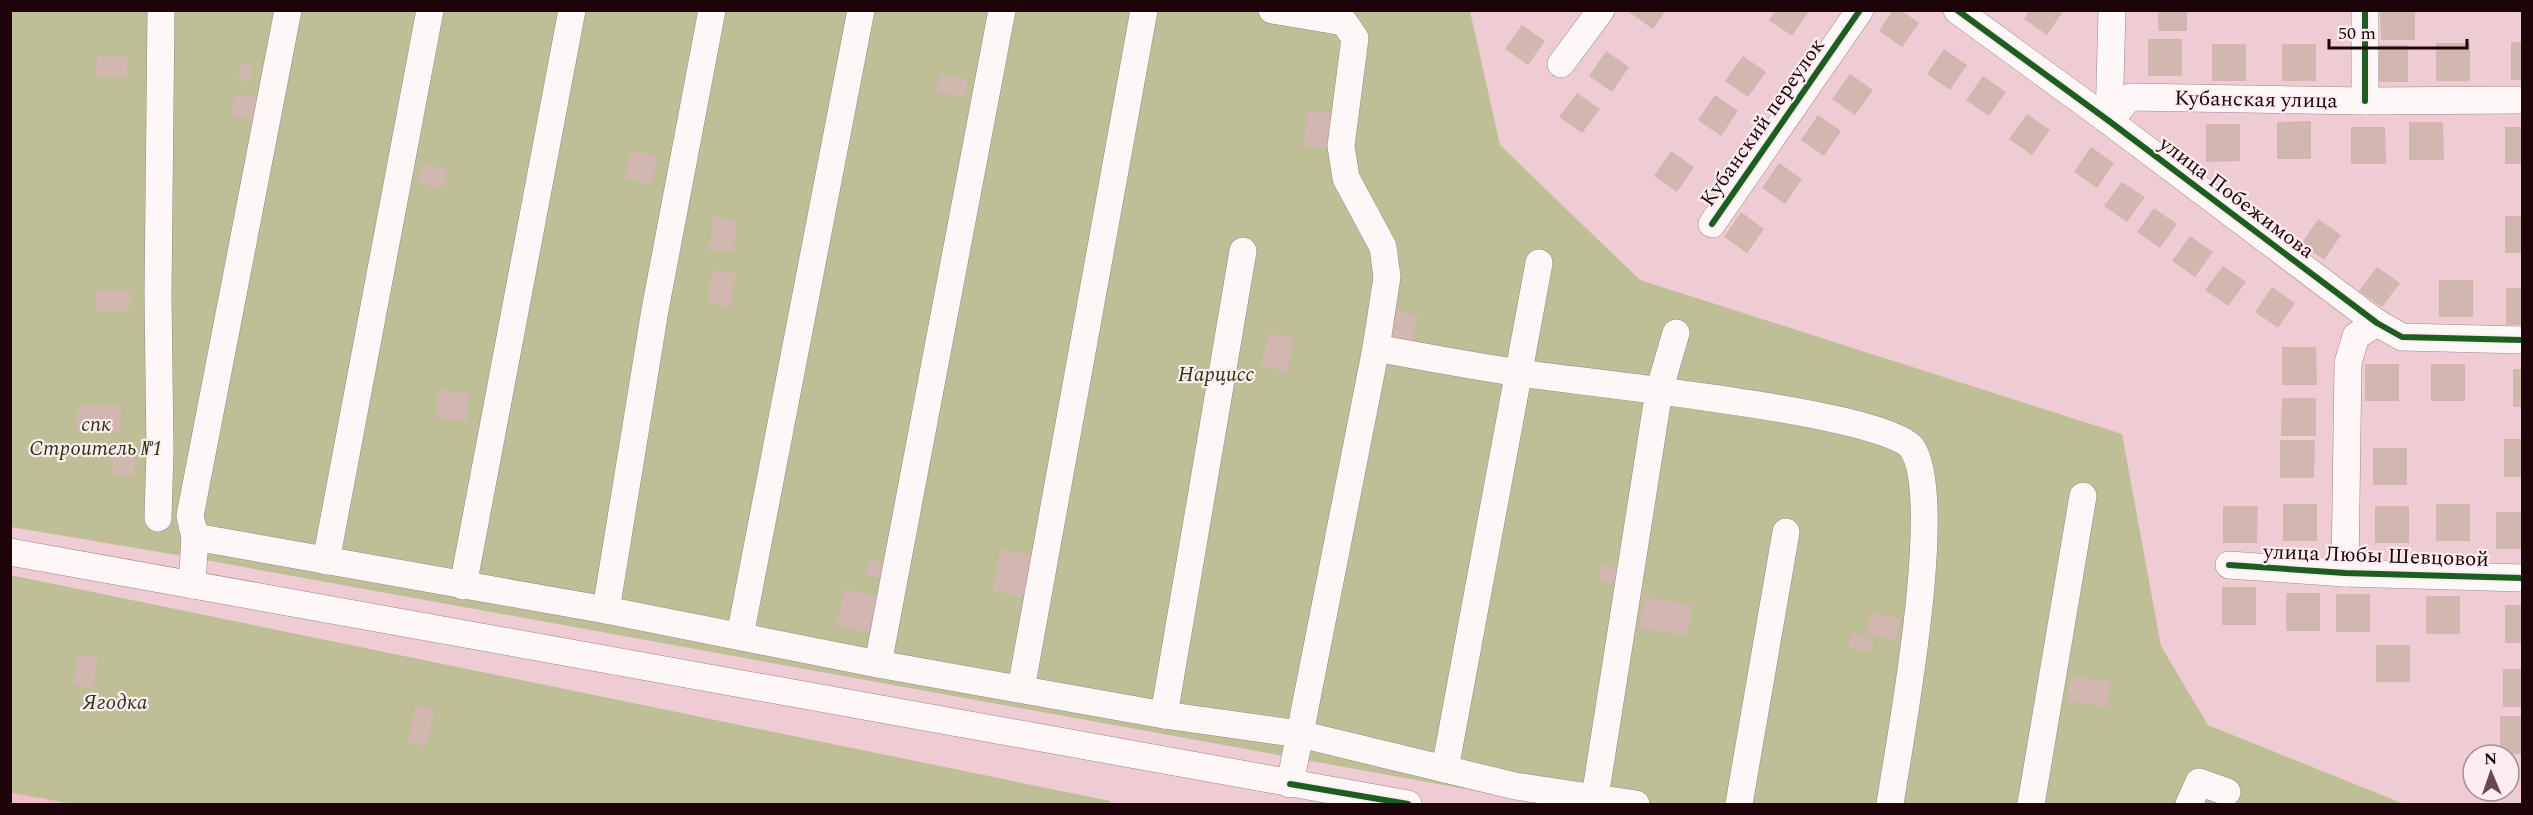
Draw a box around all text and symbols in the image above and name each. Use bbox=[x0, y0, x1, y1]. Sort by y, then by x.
scale bar bbox=[2329, 12, 2467, 50]
text: 50 m bbox=[2338, 20, 2376, 47]
street label: Кубанский переулок bbox=[1692, 31, 1833, 214]
street label: Кубанская улица bbox=[2174, 83, 2339, 117]
street label: улица Побежимова bbox=[2151, 128, 2322, 267]
park label: Нарцисс bbox=[1178, 359, 1254, 391]
park label: спк Строитель №1 bbox=[29, 409, 163, 465]
street label: улица Любы Шевцовой bbox=[2262, 536, 2489, 576]
park label: Ягодка bbox=[82, 687, 148, 719]
north arrow bbox=[2461, 743, 2521, 803]
text: N bbox=[2484, 747, 2497, 771]

